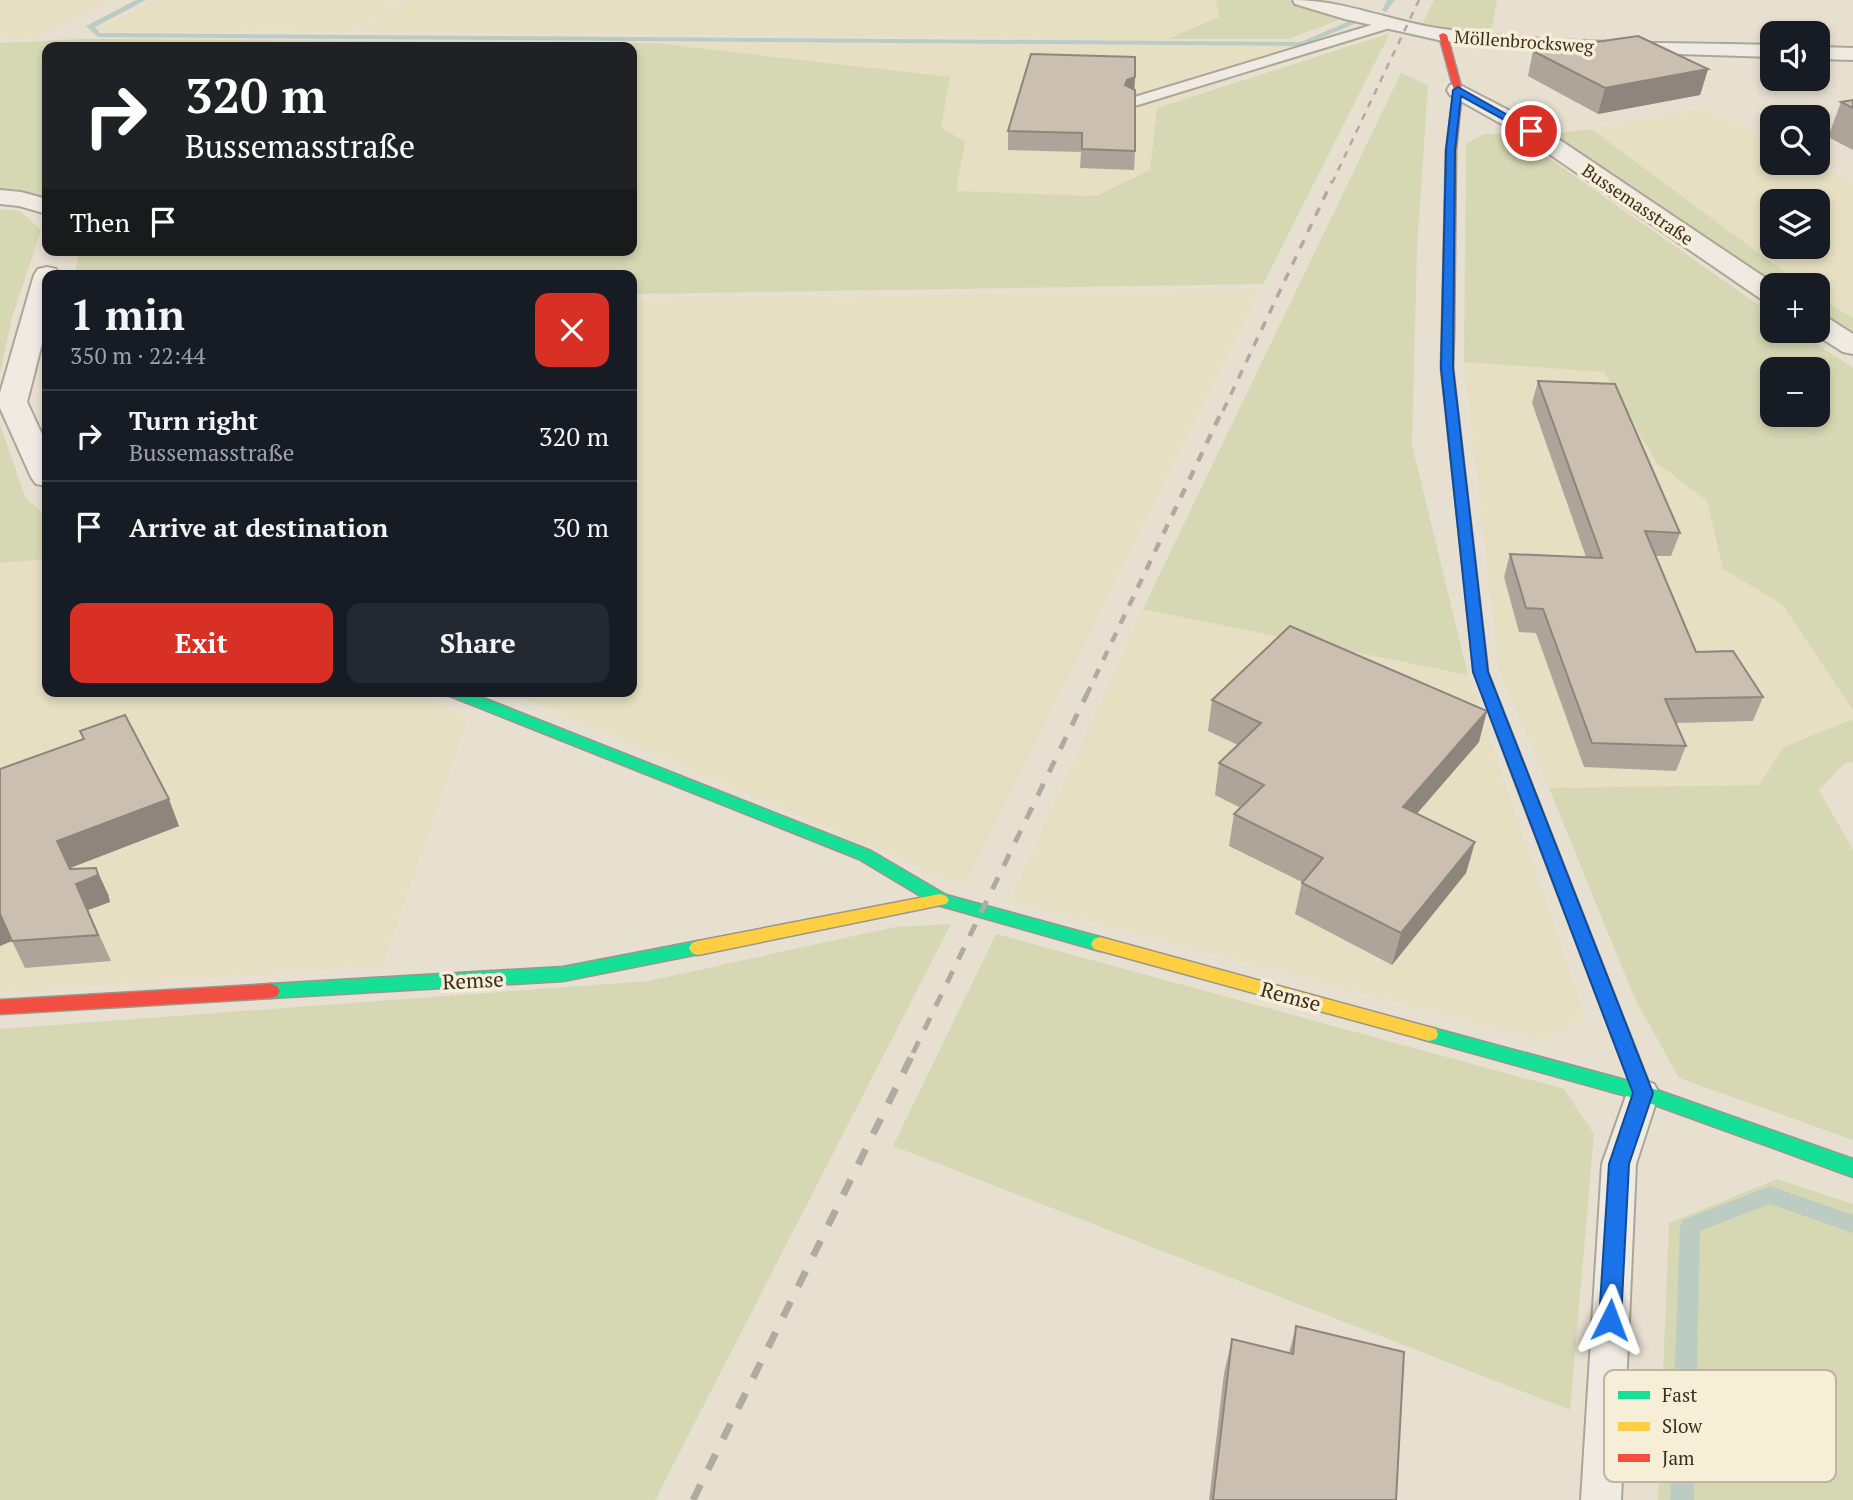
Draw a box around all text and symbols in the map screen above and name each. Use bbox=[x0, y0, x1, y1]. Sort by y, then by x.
map controls bbox=[1760, 21, 1830, 427]
button: sound bbox=[1760, 21, 1830, 91]
street label: Möllenbrocksweg bbox=[1453, 24, 1595, 58]
text: 320 m bbox=[185, 62, 327, 127]
icon: right bbox=[70, 70, 161, 161]
pin bbox=[1501, 101, 1561, 161]
button: search bbox=[1760, 105, 1830, 175]
icon: arrive bbox=[1512, 112, 1550, 150]
text: Bussemasstraße bbox=[185, 125, 415, 167]
street label: Bussemasstraße bbox=[1578, 158, 1698, 250]
button: layers bbox=[1760, 189, 1830, 259]
icon: arrive bbox=[144, 203, 182, 241]
text: Then bbox=[70, 205, 130, 239]
button: + bbox=[1760, 273, 1830, 343]
text: 1 min bbox=[70, 286, 185, 342]
button: close bbox=[535, 293, 609, 367]
text: 350 m · 22:44 bbox=[70, 340, 205, 371]
button: − bbox=[1760, 357, 1830, 427]
text: Turn right bbox=[129, 403, 258, 437]
icon: right bbox=[70, 417, 108, 455]
text: 320 m bbox=[539, 419, 609, 453]
text: Bussemasstraße bbox=[129, 437, 294, 468]
icon: arrive bbox=[70, 508, 108, 546]
text: Arrive at destination bbox=[129, 510, 388, 544]
text: 30 m bbox=[553, 510, 609, 544]
button: Exit bbox=[70, 603, 333, 683]
button: Share bbox=[347, 603, 609, 683]
street label: Remse bbox=[442, 964, 504, 996]
street label: Remse bbox=[1258, 975, 1324, 1017]
position arrow bbox=[1573, 1283, 1647, 1357]
legend bbox=[1604, 1370, 1836, 1482]
text: Fast bbox=[1662, 1382, 1697, 1407]
text: Slow bbox=[1662, 1413, 1703, 1438]
text: Jam bbox=[1662, 1445, 1695, 1470]

